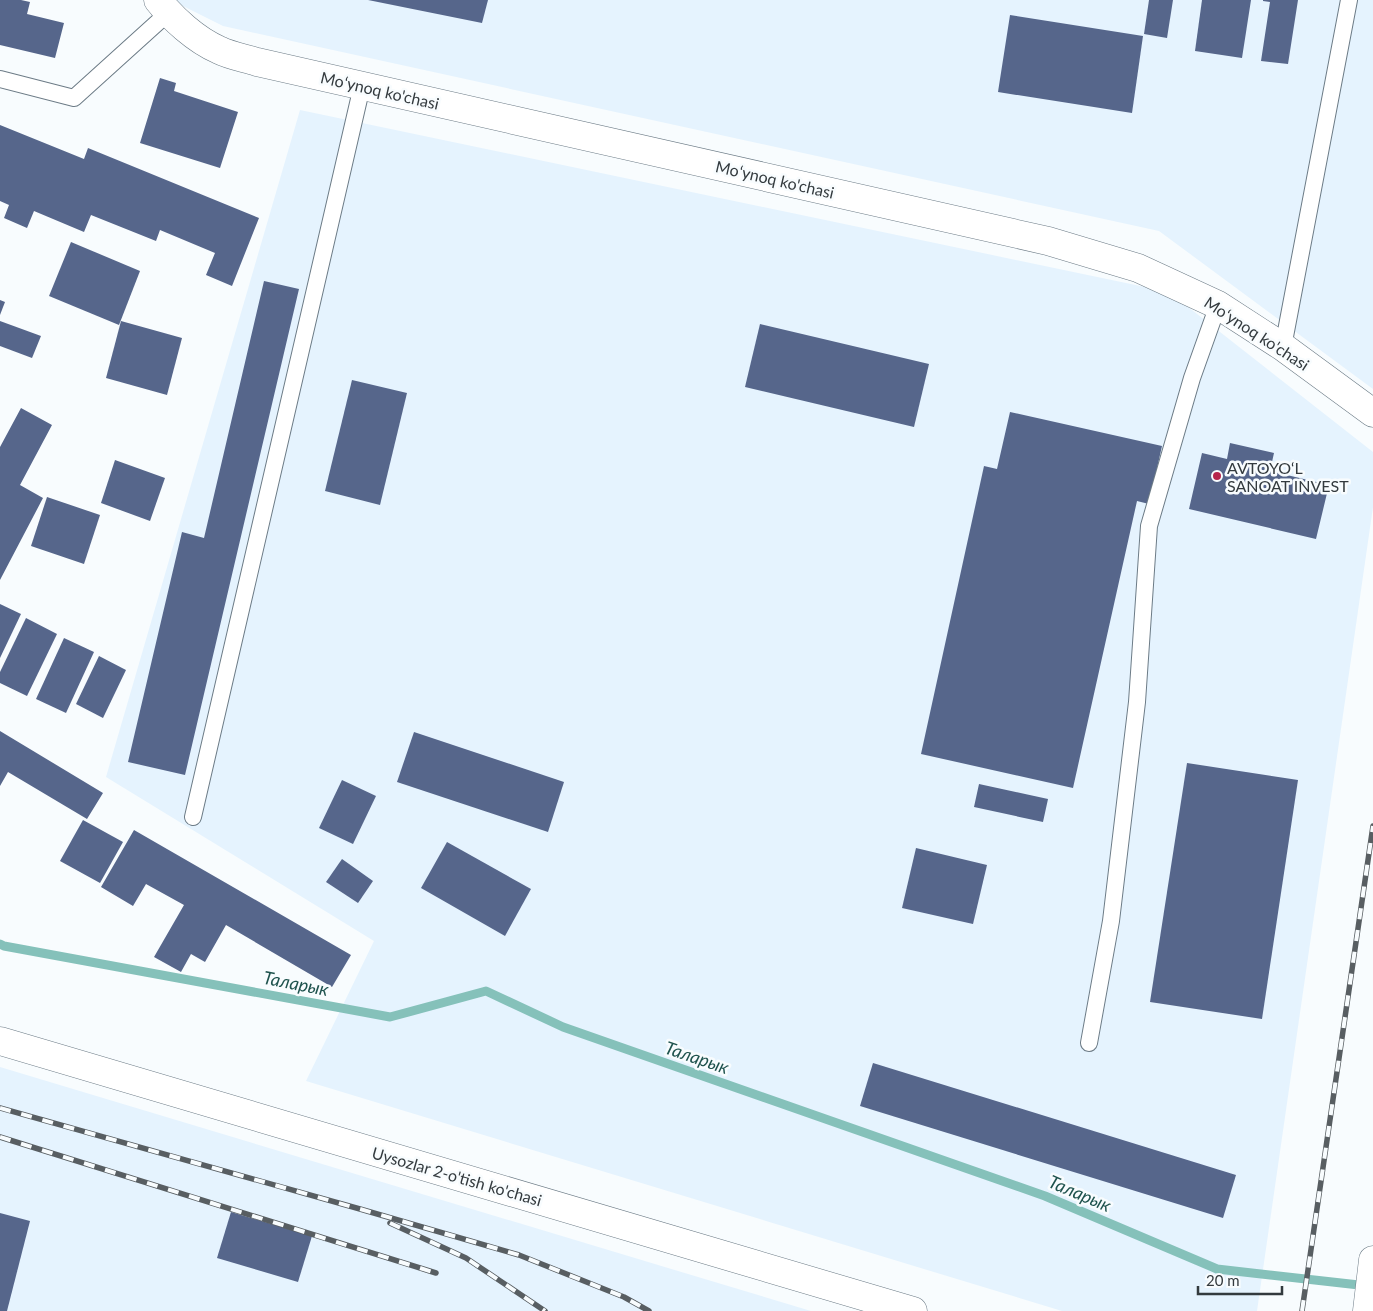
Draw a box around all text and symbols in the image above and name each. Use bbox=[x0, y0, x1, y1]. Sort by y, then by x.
street label: Moʻynoq ko'chasi bbox=[319, 67, 441, 113]
street label: Moʻynoq ko'chasi bbox=[714, 156, 836, 202]
street label: Moʻynoq ko'chasi bbox=[1201, 292, 1313, 374]
place label: AVTOYO‘L SANOAT INVEST bbox=[1227, 458, 1349, 495]
marker: AVTOYO‘L SANOAT INVEST bbox=[1211, 470, 1223, 482]
water label: Таларык bbox=[262, 966, 331, 1000]
water label: Таларык bbox=[662, 1036, 732, 1078]
street label: Uysozlar 2-o'tish ko'chasi bbox=[370, 1143, 544, 1209]
water label: Таларык bbox=[1045, 1170, 1115, 1216]
scale bar bbox=[1198, 1264, 1282, 1296]
text: 20 m bbox=[1206, 1271, 1240, 1289]

